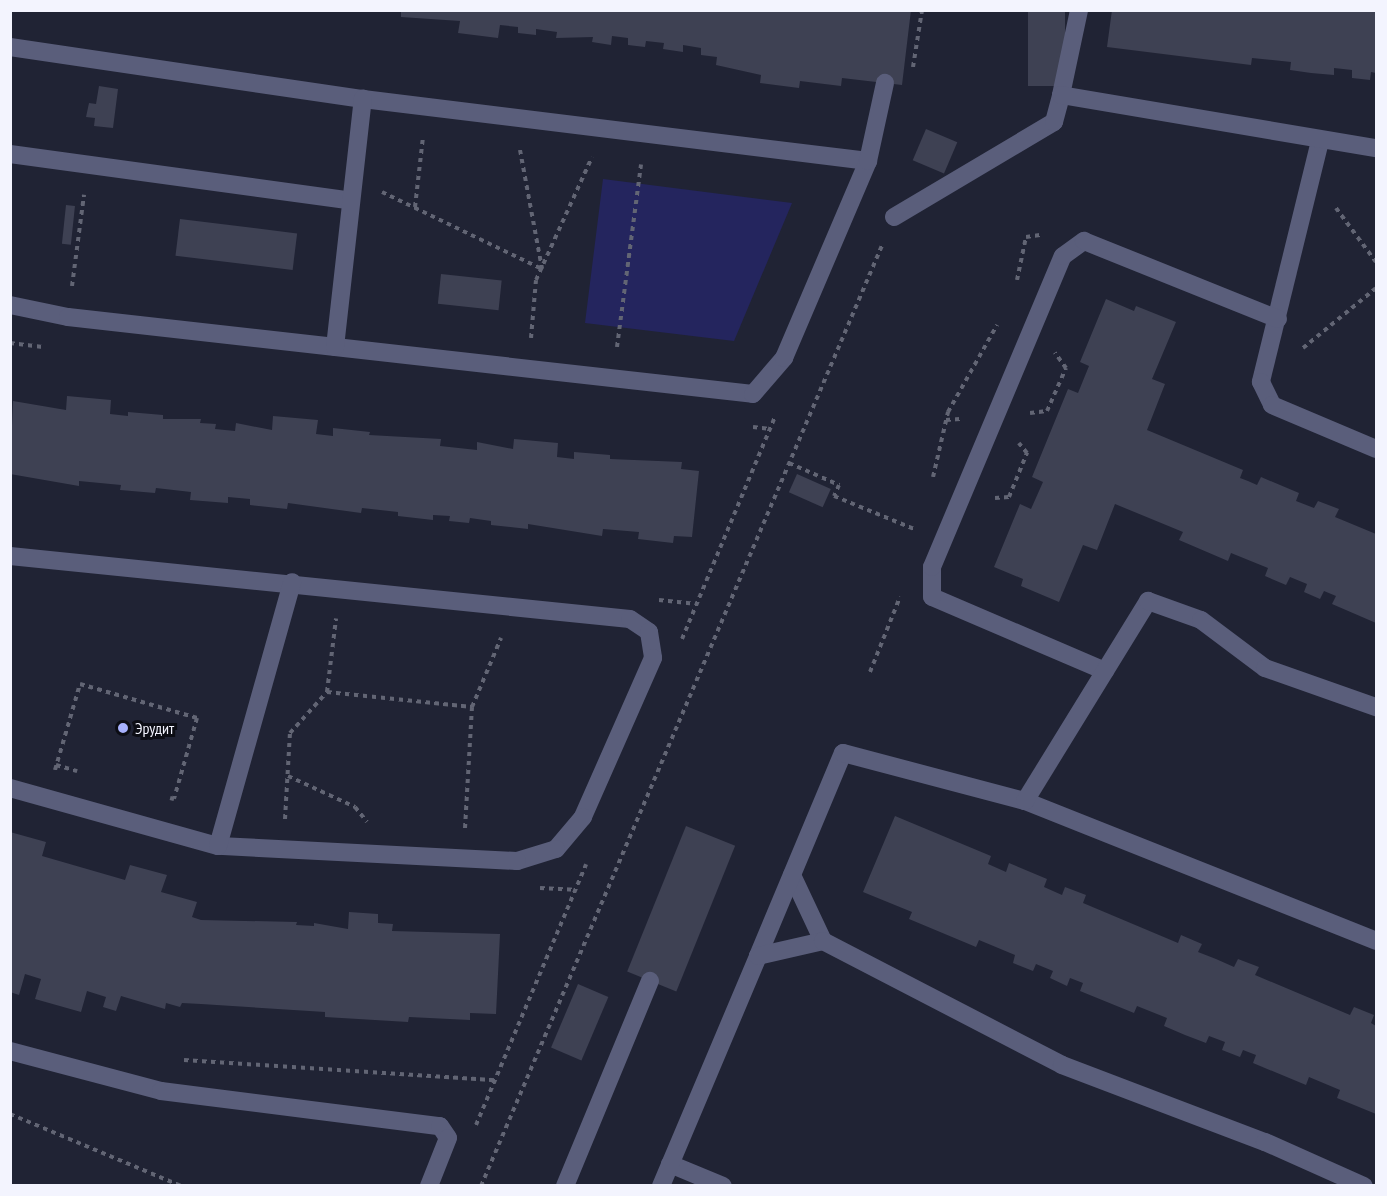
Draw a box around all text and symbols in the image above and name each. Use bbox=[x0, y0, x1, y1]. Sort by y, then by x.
place label: Эрудит bbox=[135, 718, 174, 738]
marker: Эрудит bbox=[116, 721, 130, 735]

